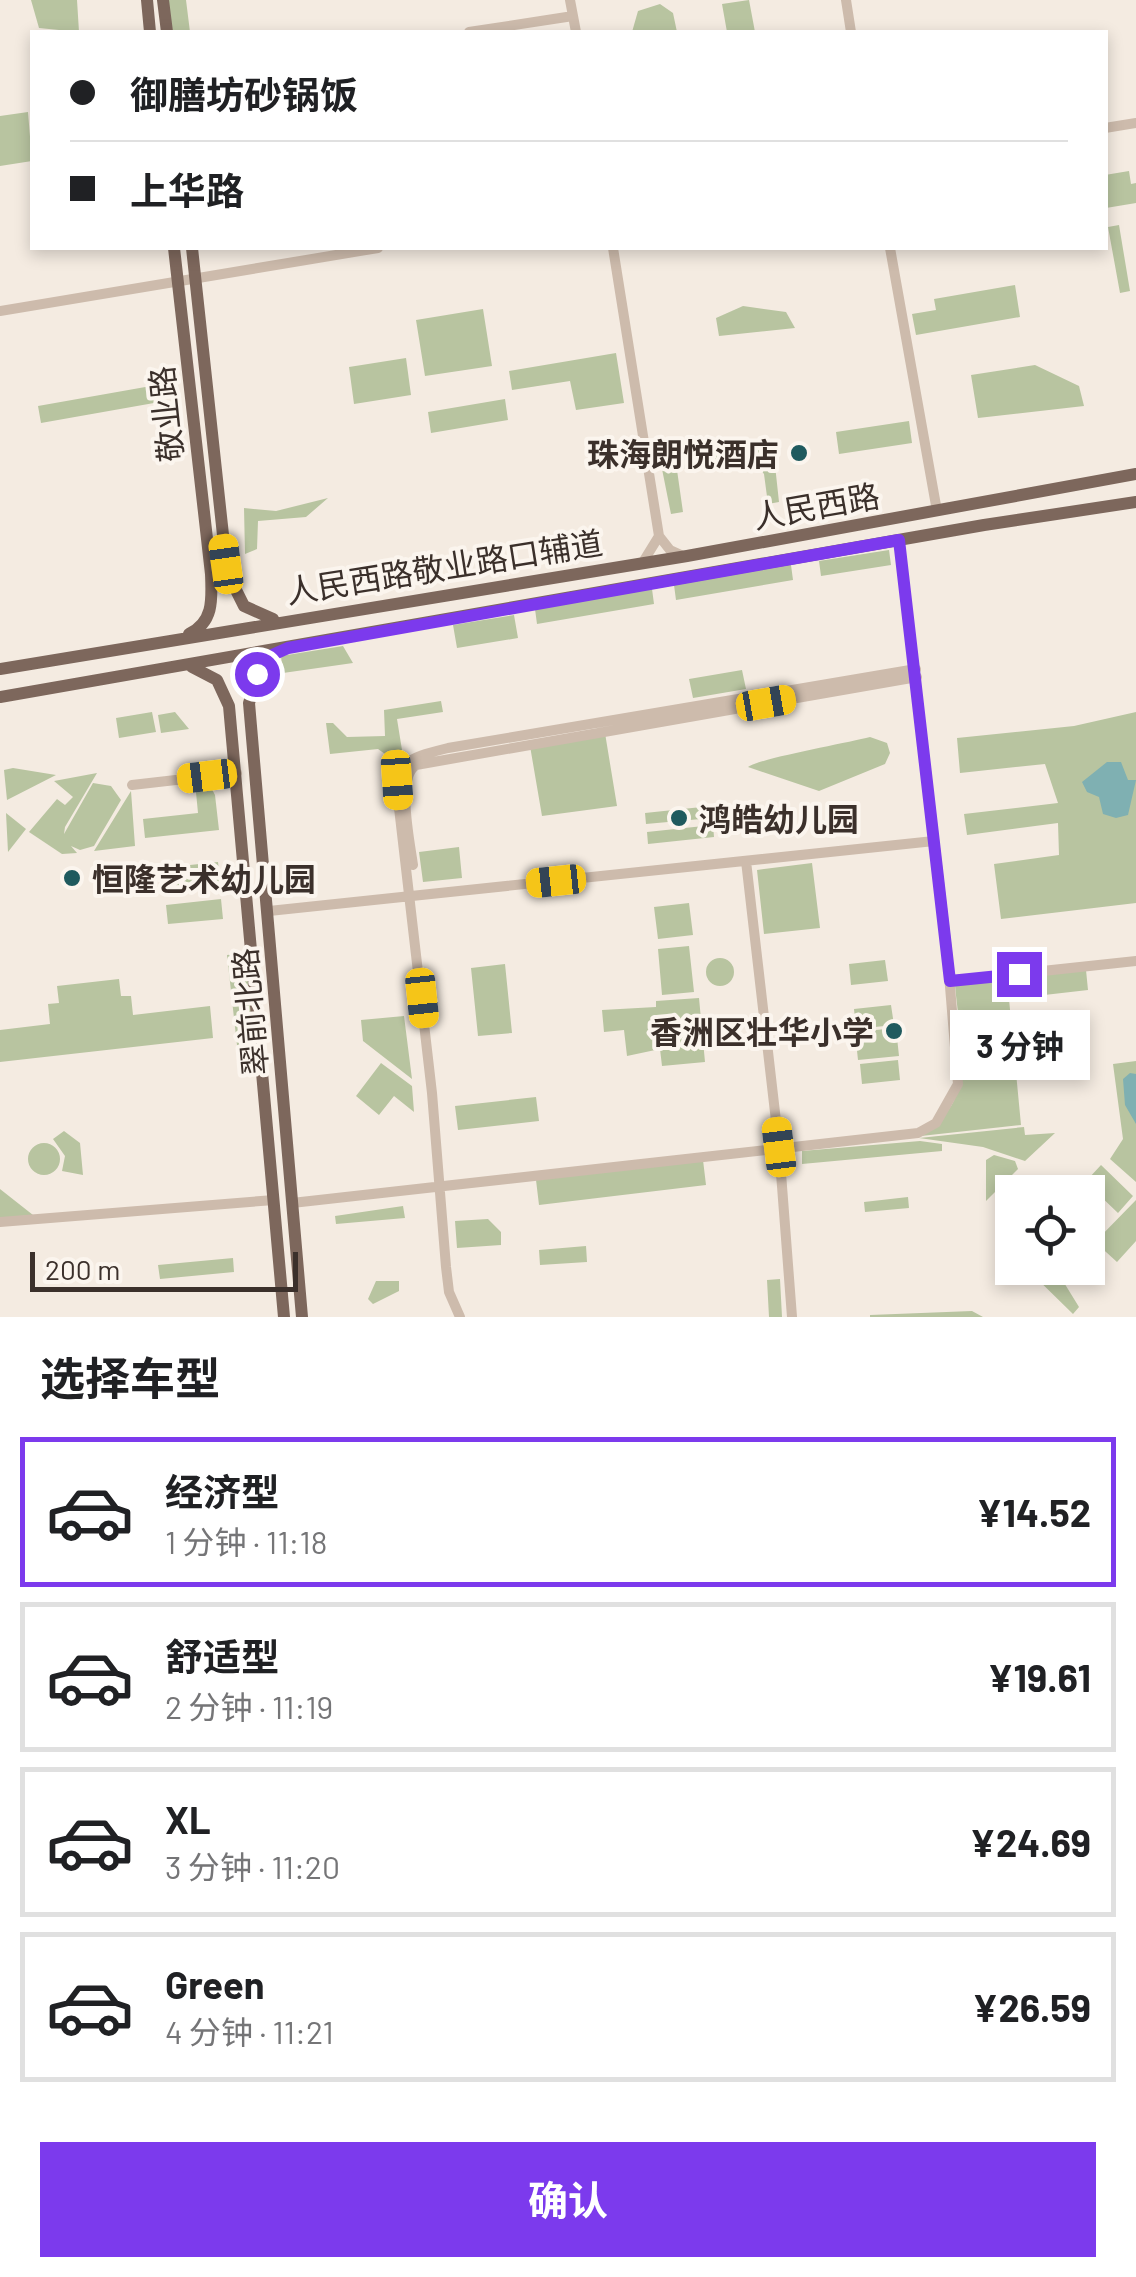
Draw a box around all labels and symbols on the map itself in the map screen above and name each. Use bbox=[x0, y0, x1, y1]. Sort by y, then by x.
street label: 敬业路 bbox=[141, 364, 189, 464]
place label: 珠海朗悦酒店 bbox=[587, 434, 779, 472]
marker: 珠海朗悦酒店 bbox=[788, 442, 810, 464]
street label: 人民西路 bbox=[750, 475, 882, 535]
street label: 人民西路敬业路口辅道 bbox=[283, 522, 605, 610]
car bbox=[207, 532, 245, 596]
route start bbox=[235, 652, 280, 697]
car bbox=[734, 683, 798, 723]
car bbox=[380, 749, 414, 811]
car bbox=[175, 757, 239, 795]
place label: 鸿皓幼儿园 bbox=[699, 799, 859, 837]
marker: 鸿皓幼儿园 bbox=[668, 807, 690, 829]
place label: 恒隆艺术幼儿园 bbox=[92, 859, 316, 897]
car bbox=[525, 863, 587, 899]
marker: 恒隆艺术幼儿园 bbox=[61, 867, 83, 889]
street label: 翠前北路 bbox=[224, 947, 274, 1077]
route end bbox=[997, 952, 1042, 997]
car bbox=[404, 967, 440, 1029]
callout: 3 分钟 bbox=[949, 1009, 1089, 1079]
place label: 香洲区壮华小学 bbox=[650, 1012, 874, 1050]
marker: 香洲区壮华小学 bbox=[883, 1020, 905, 1042]
car bbox=[760, 1115, 798, 1179]
scale bar bbox=[30, 1247, 298, 1292]

